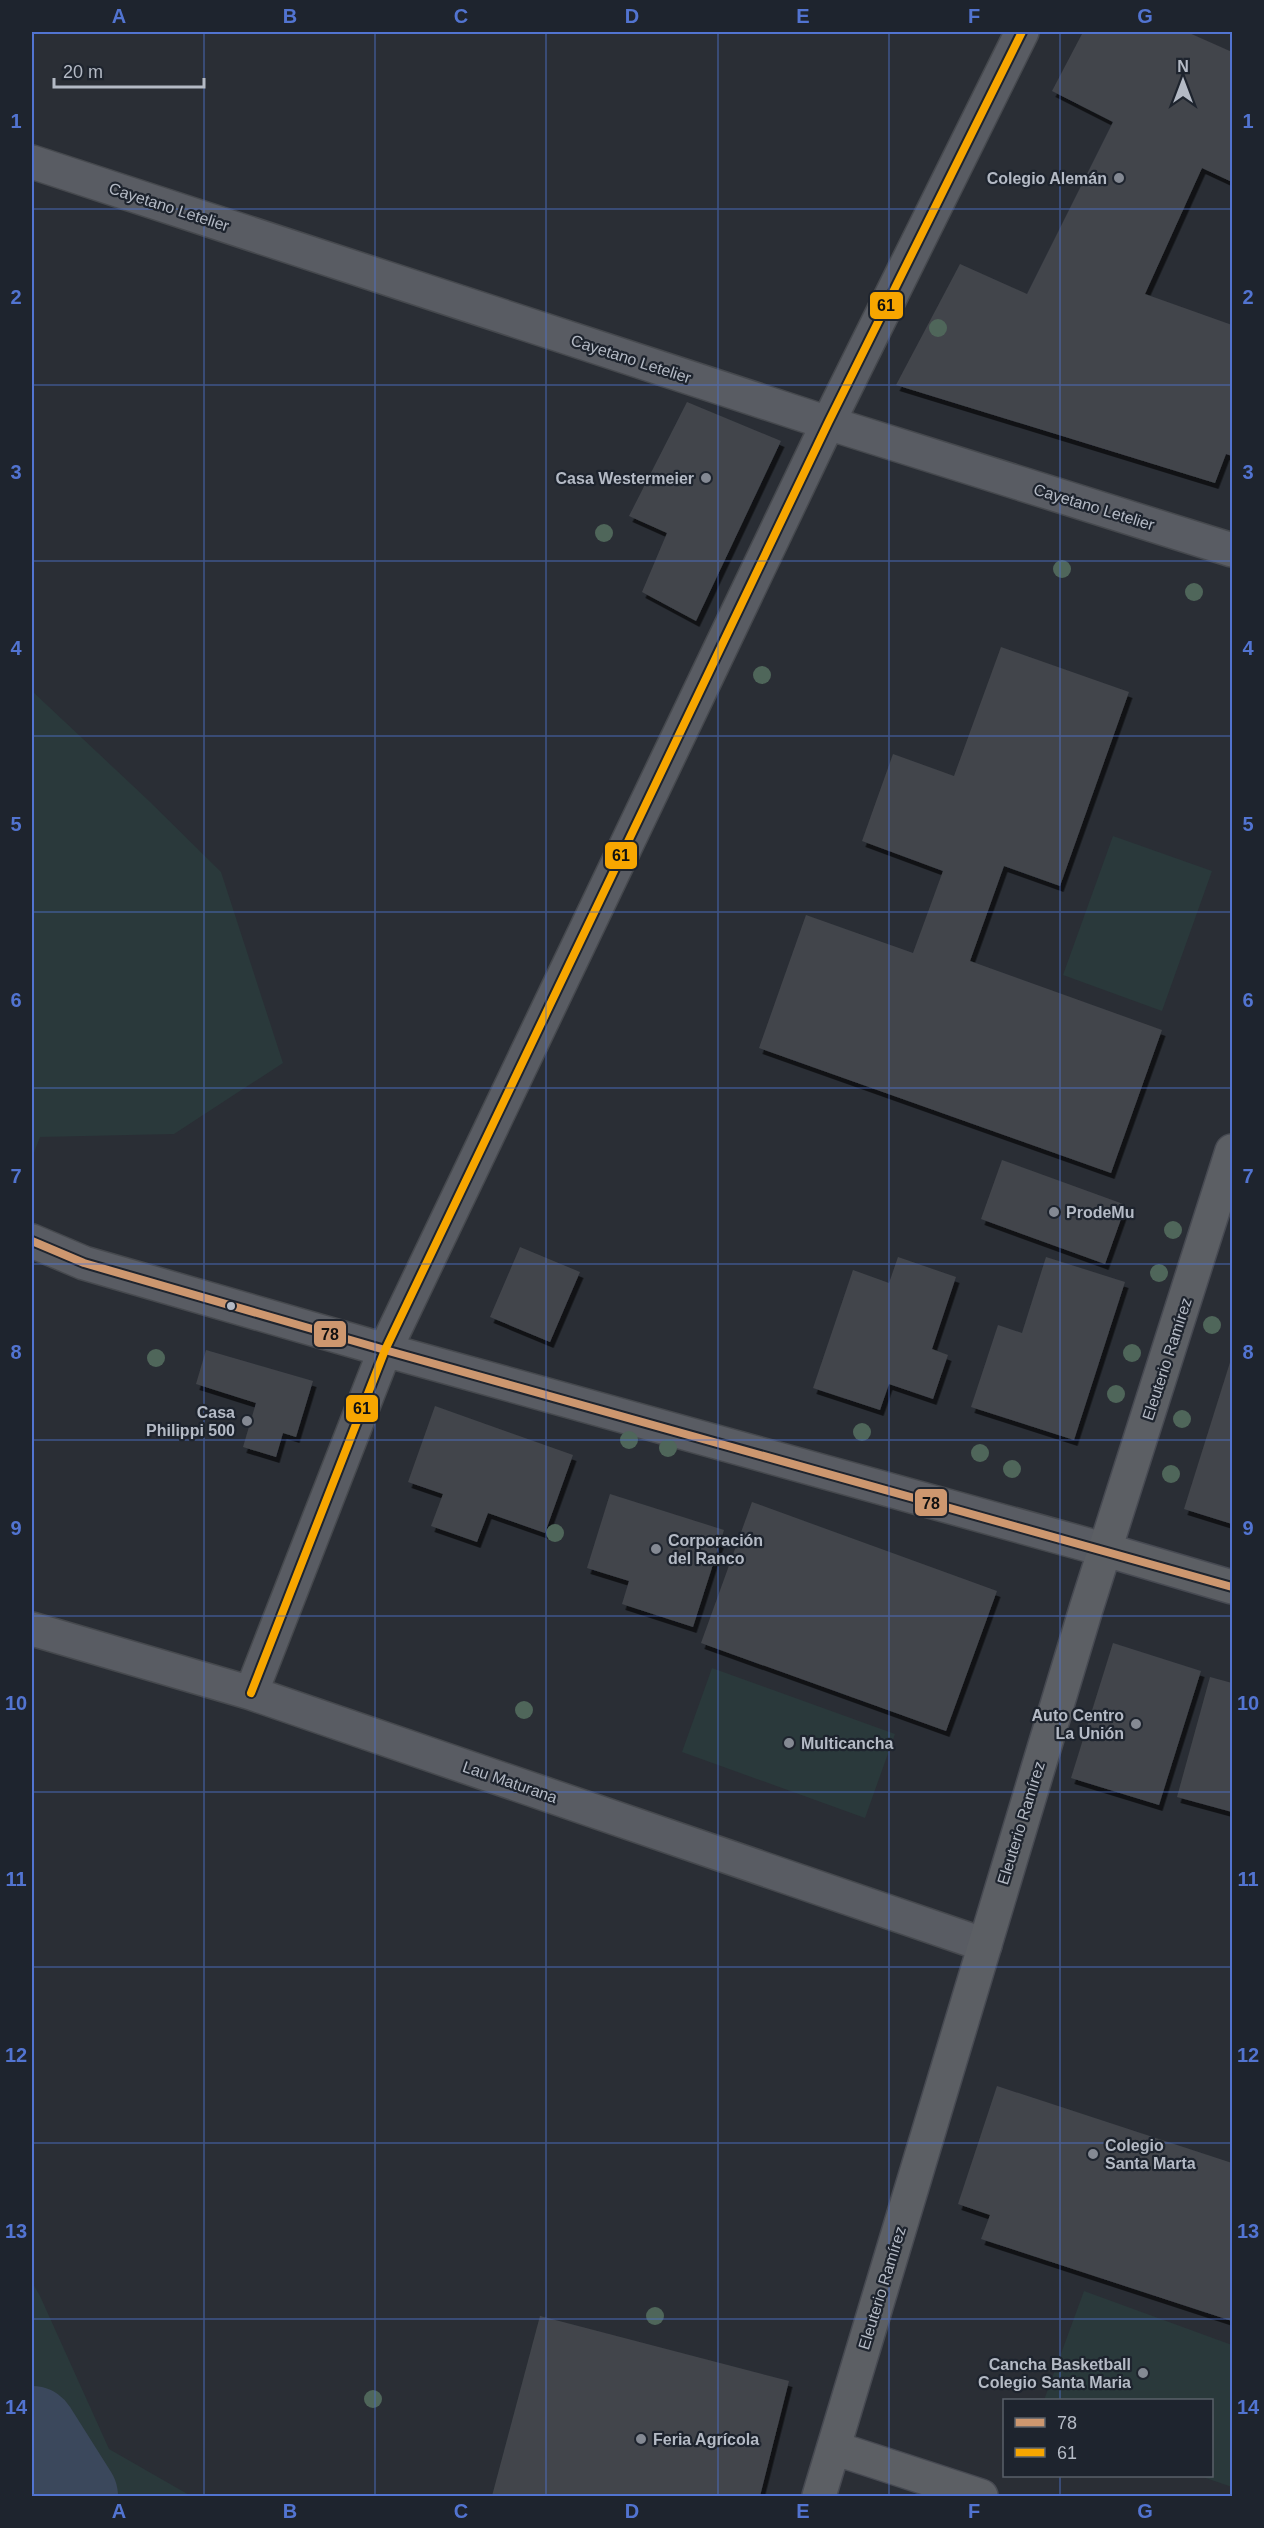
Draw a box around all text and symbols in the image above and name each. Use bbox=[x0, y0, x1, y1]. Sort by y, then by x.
text: A bbox=[112, 5, 126, 27]
text: B bbox=[283, 5, 297, 27]
text: C bbox=[454, 5, 468, 27]
text: D bbox=[625, 5, 639, 27]
text: E bbox=[796, 5, 810, 27]
text: F bbox=[968, 5, 980, 27]
text: G bbox=[1137, 5, 1153, 27]
scale bar bbox=[54, 51, 204, 89]
north arrow bbox=[1153, 51, 1213, 111]
text: N bbox=[1177, 58, 1189, 75]
text: 20 m bbox=[63, 62, 103, 82]
text: 1 bbox=[10, 110, 22, 132]
text: 1 bbox=[1242, 110, 1254, 132]
place label: Colegio Alemán bbox=[987, 170, 1107, 187]
marker: Colegio Alemán bbox=[1112, 171, 1126, 185]
street label: Cayetano Letelier bbox=[107, 180, 232, 235]
text: 2 bbox=[10, 286, 22, 308]
text: 2 bbox=[1242, 286, 1254, 308]
line badge: 61 bbox=[869, 291, 904, 320]
text: 61 bbox=[877, 297, 895, 314]
street label: Cayetano Letelier bbox=[569, 332, 694, 387]
text: 3 bbox=[10, 461, 22, 483]
text: 3 bbox=[1242, 461, 1254, 483]
place label: Casa Westermeier bbox=[556, 470, 694, 487]
marker: Casa Westermeier bbox=[699, 471, 713, 485]
street label: Cayetano Letelier bbox=[1032, 481, 1157, 534]
text: 4 bbox=[10, 637, 22, 659]
text: 4 bbox=[1242, 637, 1254, 659]
text: 5 bbox=[10, 813, 22, 835]
text: 5 bbox=[1242, 813, 1254, 835]
line badge: 61 bbox=[604, 841, 638, 870]
text: 61 bbox=[612, 847, 630, 864]
text: 6 bbox=[10, 989, 22, 1011]
text: 6 bbox=[1242, 989, 1254, 1011]
text: 7 bbox=[10, 1165, 22, 1187]
text: 7 bbox=[1242, 1165, 1254, 1187]
place label: ProdeMu bbox=[1066, 1204, 1134, 1221]
marker: ProdeMu bbox=[1047, 1205, 1061, 1219]
street label: Eleuterio Ramírez bbox=[1139, 1295, 1195, 1423]
unlabelled marker bbox=[225, 1300, 237, 1312]
line badge: 78 bbox=[313, 1320, 347, 1348]
text: 78 bbox=[321, 1326, 339, 1343]
text: 8 bbox=[10, 1341, 22, 1363]
text: 8 bbox=[1242, 1341, 1254, 1363]
line badge: 61 bbox=[345, 1394, 379, 1423]
text: 61 bbox=[353, 1400, 371, 1417]
place label: Casa Philippi 500 bbox=[146, 1404, 235, 1439]
marker: Casa Philippi 500 bbox=[240, 1414, 254, 1428]
line badge: 78 bbox=[914, 1488, 948, 1517]
text: 78 bbox=[922, 1495, 940, 1512]
text: 9 bbox=[10, 1517, 22, 1539]
text: 9 bbox=[1242, 1517, 1254, 1539]
place label: Corporación del Ranco bbox=[668, 1532, 763, 1567]
marker: Corporación del Ranco bbox=[649, 1542, 663, 1556]
text: 10 bbox=[5, 1692, 27, 1714]
text: 10 bbox=[1237, 1692, 1259, 1714]
place label: Auto Centro La Unión bbox=[1032, 1707, 1124, 1742]
marker: Auto Centro La Unión bbox=[1129, 1717, 1143, 1731]
place label: Multicancha bbox=[801, 1735, 894, 1752]
marker: Multicancha bbox=[782, 1736, 796, 1750]
street label: Lau Maturana bbox=[461, 1758, 560, 1806]
street label: Eleuterio Ramírez bbox=[994, 1759, 1048, 1887]
text: 11 bbox=[5, 1868, 27, 1890]
text: 11 bbox=[1237, 1868, 1259, 1890]
text: 12 bbox=[5, 2044, 27, 2066]
text: 12 bbox=[1237, 2044, 1259, 2066]
place label: Colegio Santa Marta bbox=[1105, 2137, 1196, 2172]
marker: Colegio Santa Marta bbox=[1086, 2147, 1100, 2161]
text: 13 bbox=[5, 2220, 27, 2242]
text: 13 bbox=[1237, 2220, 1259, 2242]
street label: Eleuterio Ramírez bbox=[855, 2224, 909, 2352]
place label: Cancha Basketball Colegio Santa Maria bbox=[978, 2356, 1131, 2391]
marker: Cancha Basketball Colegio Santa Maria bbox=[1136, 2366, 1150, 2380]
text: 14 bbox=[5, 2396, 28, 2418]
text: 14 bbox=[1237, 2396, 1260, 2418]
legend bbox=[1003, 2399, 1213, 2477]
text: 78 bbox=[1057, 2413, 1077, 2433]
place label: Feria Agrícola bbox=[653, 2431, 759, 2448]
marker: Feria Agrícola bbox=[634, 2432, 648, 2446]
text: 61 bbox=[1057, 2443, 1077, 2463]
text: A bbox=[112, 2500, 126, 2522]
text: B bbox=[283, 2500, 297, 2522]
text: C bbox=[454, 2500, 468, 2522]
text: D bbox=[625, 2500, 639, 2522]
text: E bbox=[796, 2500, 810, 2522]
text: F bbox=[968, 2500, 980, 2522]
text: G bbox=[1137, 2500, 1153, 2522]

